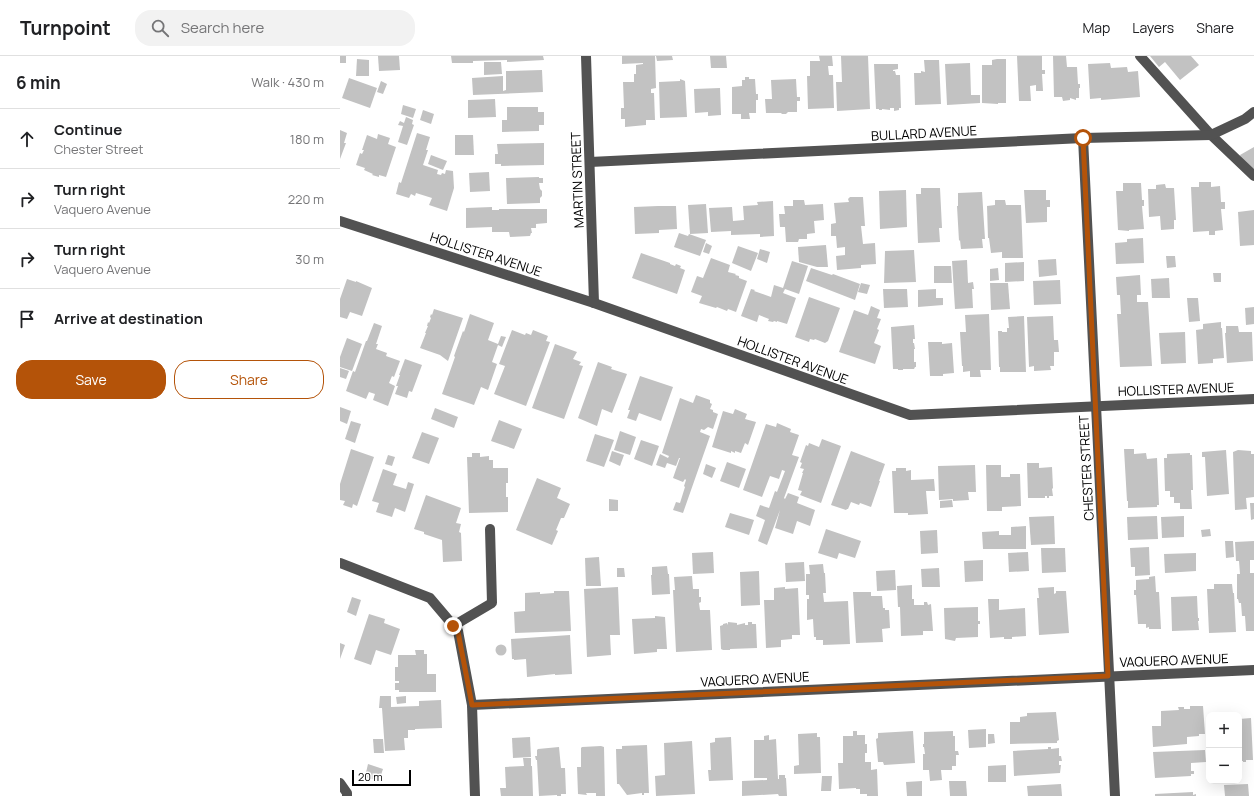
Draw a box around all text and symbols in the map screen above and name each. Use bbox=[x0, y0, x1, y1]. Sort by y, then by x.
search box bbox=[135, 10, 415, 46]
text: Turnpoint bbox=[20, 15, 111, 41]
icon: search bbox=[149, 17, 171, 39]
text: Search here bbox=[181, 17, 264, 38]
text: Map bbox=[1082, 18, 1110, 37]
text: Layers bbox=[1132, 18, 1174, 37]
text: Share bbox=[1196, 18, 1234, 37]
text: 6 min bbox=[16, 71, 61, 94]
text: Walk · 430 m bbox=[251, 73, 324, 91]
text: Continue bbox=[54, 119, 122, 140]
street label: BULLARD AVENUE bbox=[871, 121, 977, 145]
icon: ahead bbox=[16, 128, 38, 150]
route start bbox=[1074, 129, 1092, 147]
text: 180 m bbox=[290, 130, 324, 148]
street label: MARTIN STREET bbox=[566, 131, 588, 228]
text: Chester Street bbox=[54, 140, 143, 158]
text: Turn right bbox=[54, 179, 125, 200]
icon: right bbox=[16, 188, 38, 210]
text: 220 m bbox=[288, 190, 324, 208]
text: Vaquero Avenue bbox=[54, 200, 151, 218]
street label: HOLLISTER AVENUE bbox=[428, 227, 544, 281]
text: Turn right bbox=[54, 239, 125, 260]
icon: right bbox=[16, 248, 38, 270]
text: 30 m bbox=[295, 250, 324, 268]
text: Vaquero Avenue bbox=[54, 260, 151, 278]
icon: arrive bbox=[16, 308, 38, 330]
text: Arrive at destination bbox=[54, 308, 203, 329]
street label: HOLLISTER AVENUE bbox=[735, 332, 851, 388]
button: Save bbox=[16, 360, 166, 399]
button: Share bbox=[174, 360, 324, 399]
street label: HOLLISTER AVENUE bbox=[1117, 378, 1235, 400]
street label: CHESTER STREET bbox=[1074, 414, 1098, 521]
route end bbox=[444, 617, 462, 635]
street label: VAQUERO AVENUE bbox=[1119, 649, 1229, 671]
street label: VAQUERO AVENUE bbox=[700, 667, 810, 691]
map controls bbox=[1206, 712, 1242, 784]
button: + bbox=[1206, 712, 1242, 748]
button: − bbox=[1206, 748, 1242, 784]
scale bar bbox=[352, 768, 411, 787]
text: 20 m bbox=[358, 769, 383, 784]

